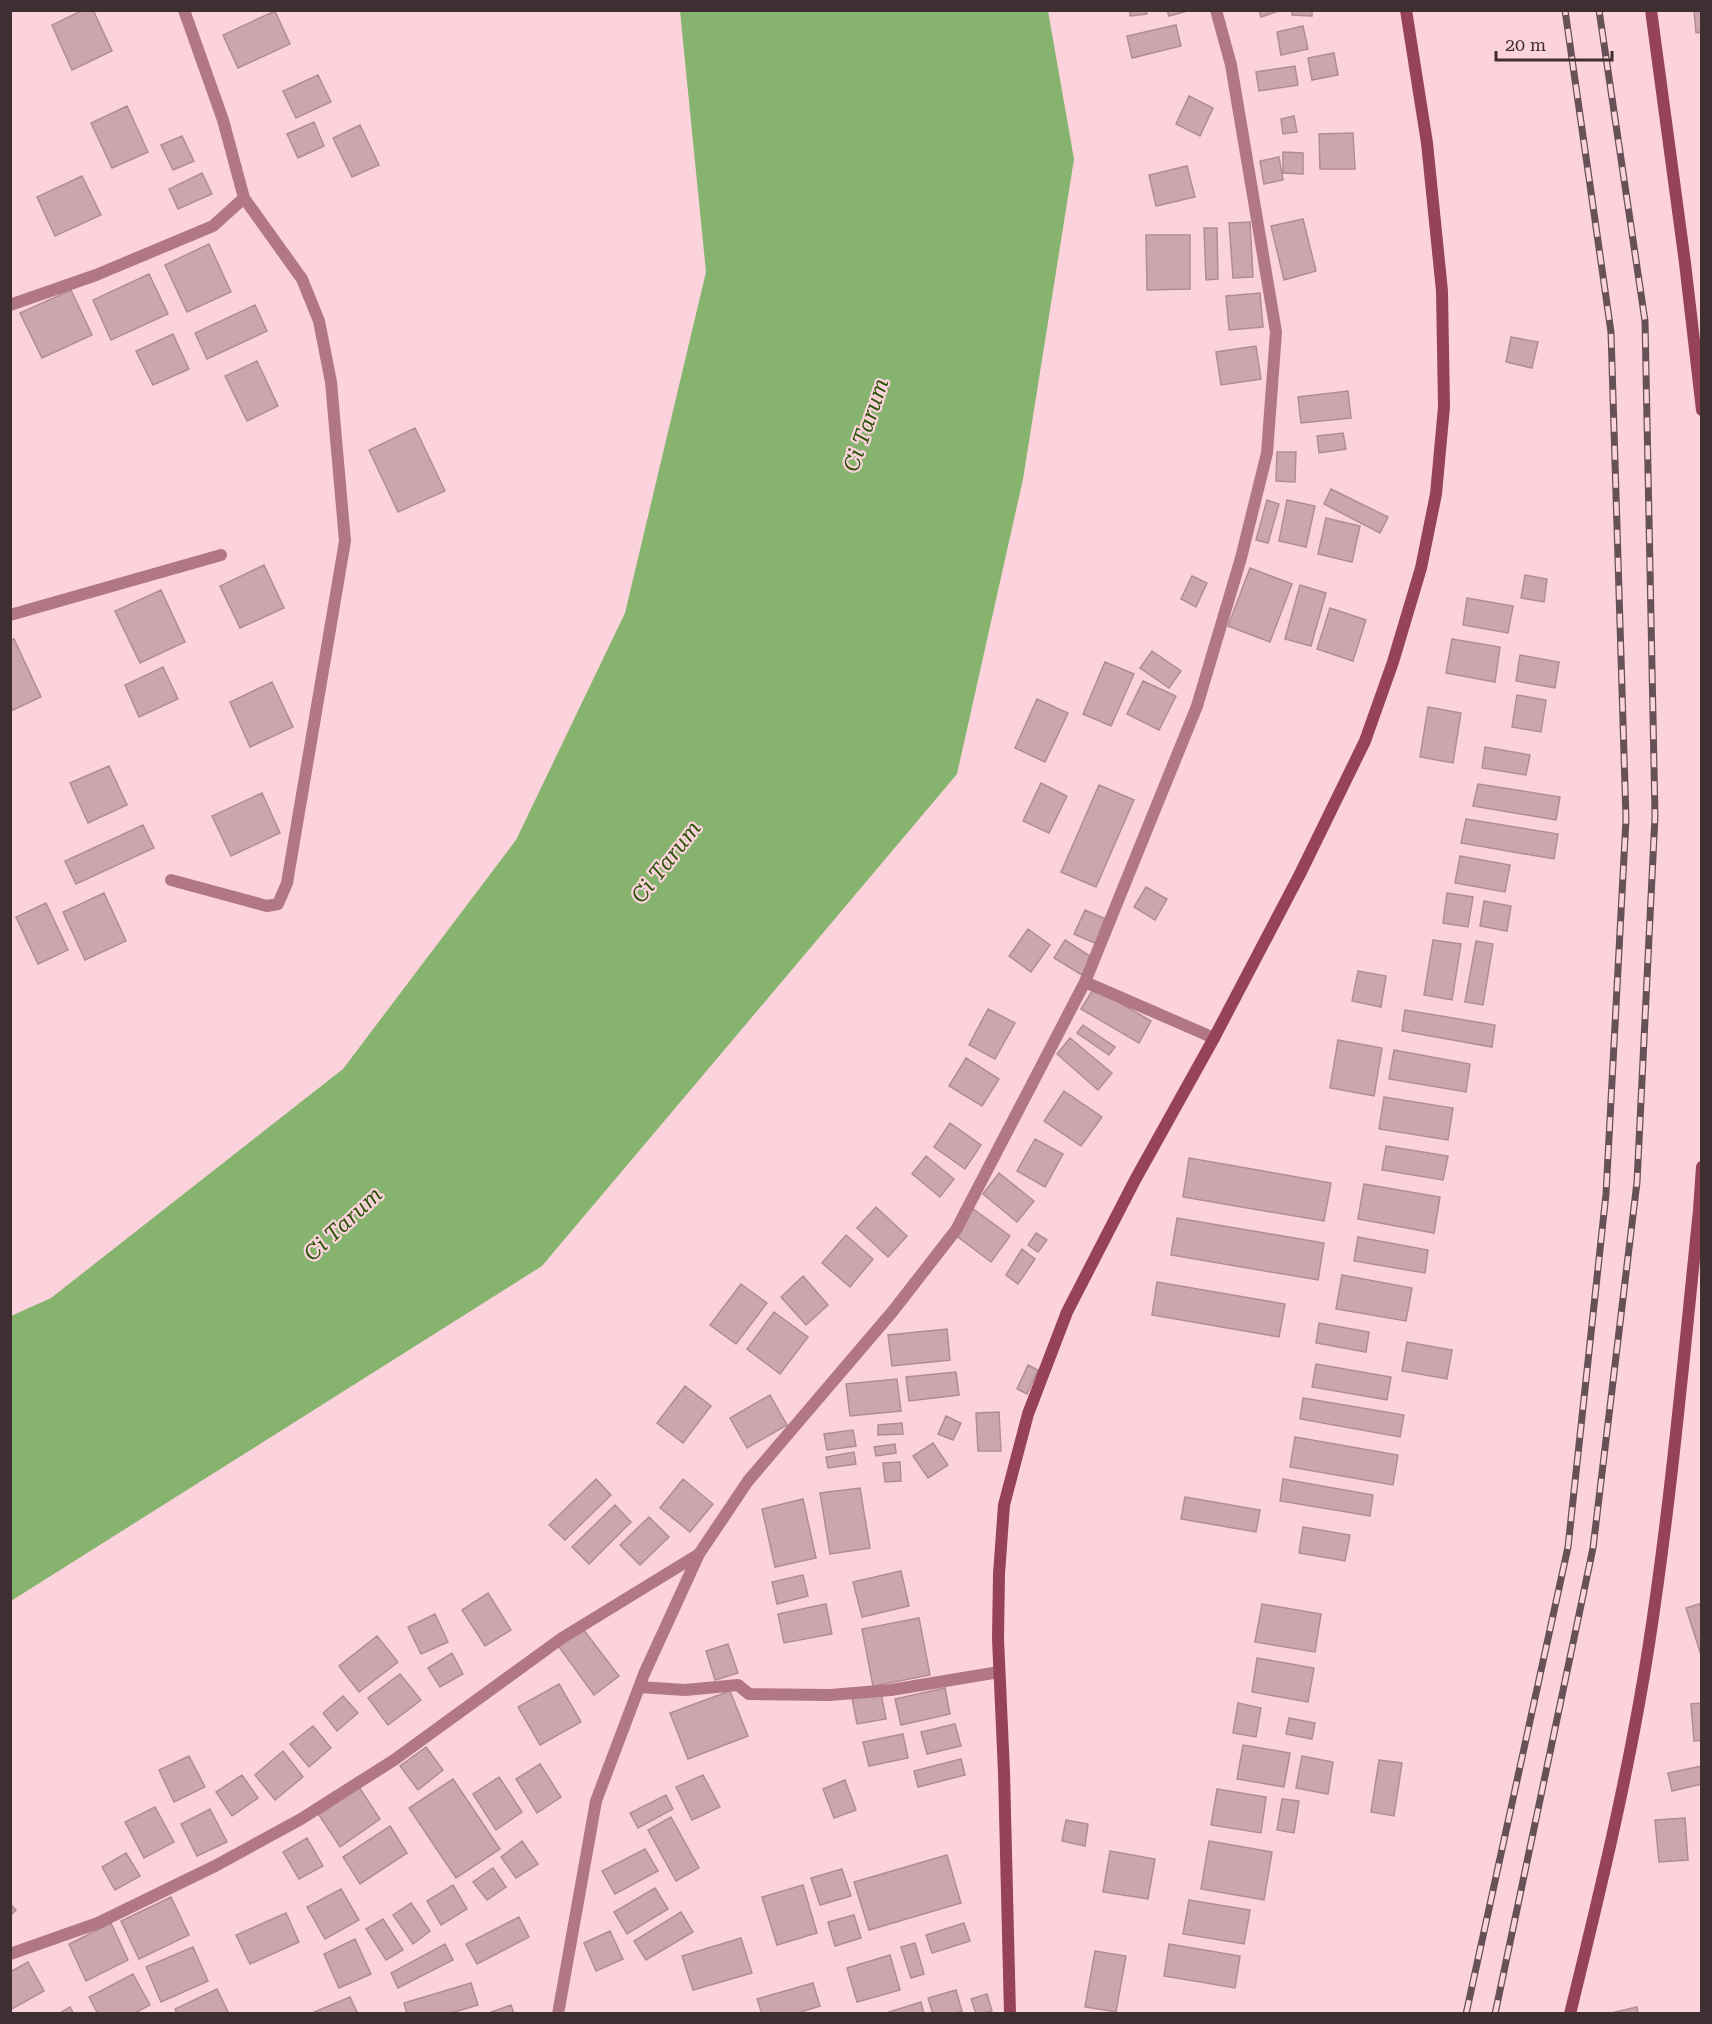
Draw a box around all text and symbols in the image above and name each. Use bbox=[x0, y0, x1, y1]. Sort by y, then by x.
scale bar bbox=[1496, 24, 1612, 62]
text: 20 m bbox=[1505, 34, 1546, 55]
water label: Ci Tarum bbox=[838, 375, 894, 475]
water label: Ci Tarum bbox=[626, 816, 706, 908]
water label: Ci Tarum bbox=[299, 1182, 387, 1266]

